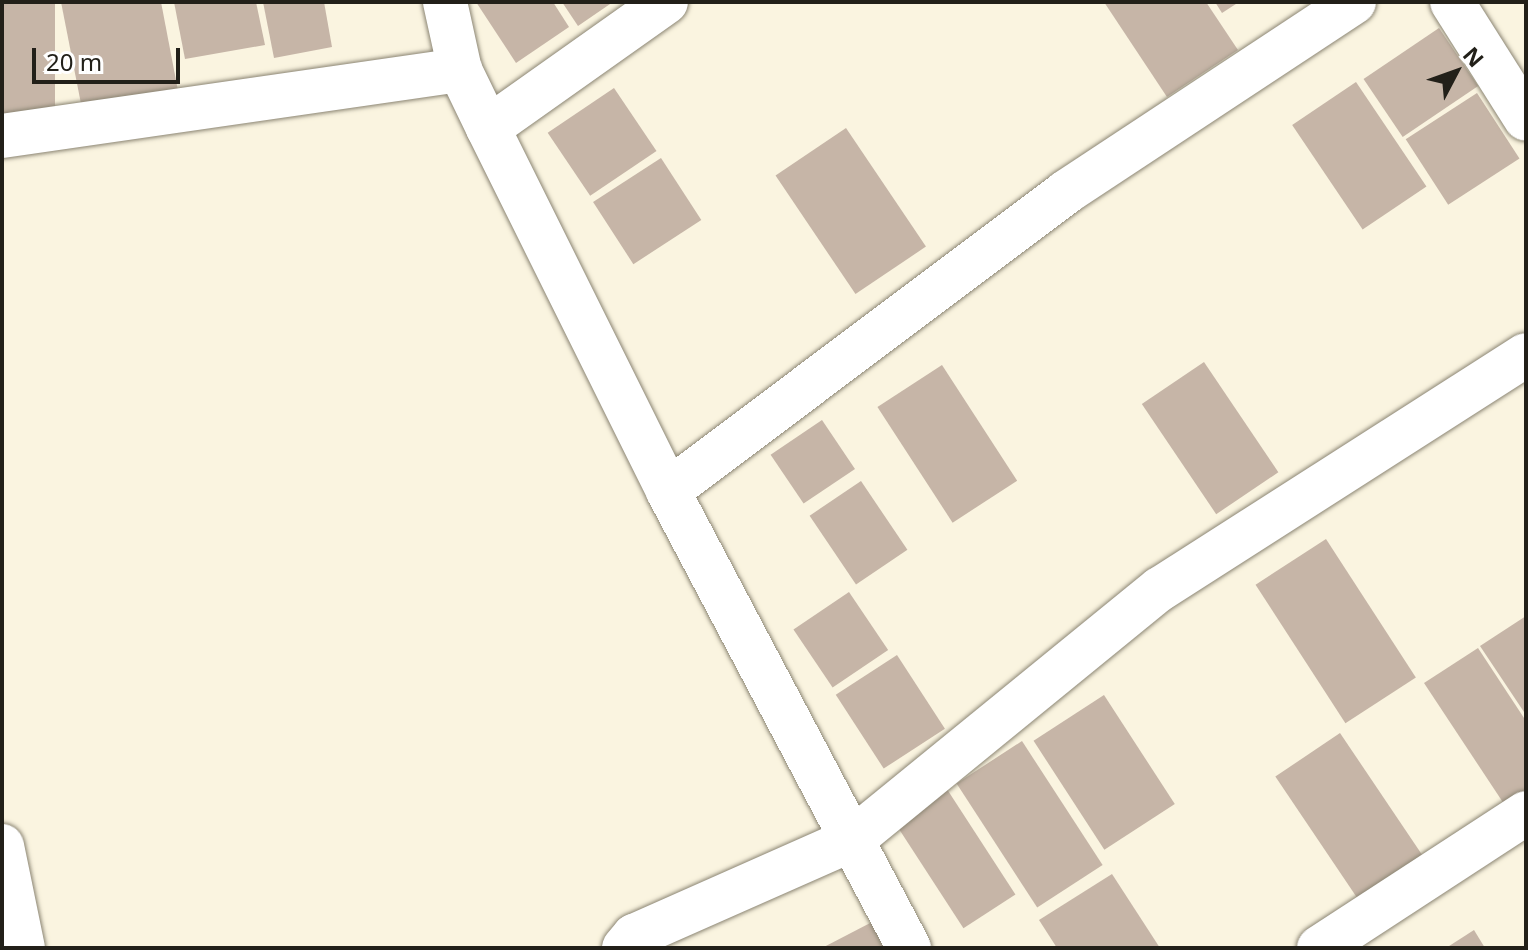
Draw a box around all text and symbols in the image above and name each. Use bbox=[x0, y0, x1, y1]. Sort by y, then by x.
scale bar bbox=[36, 32, 184, 82]
north arrow bbox=[1416, 32, 1496, 112]
text: N bbox=[1457, 40, 1491, 73]
text: 20 m bbox=[46, 45, 102, 78]

